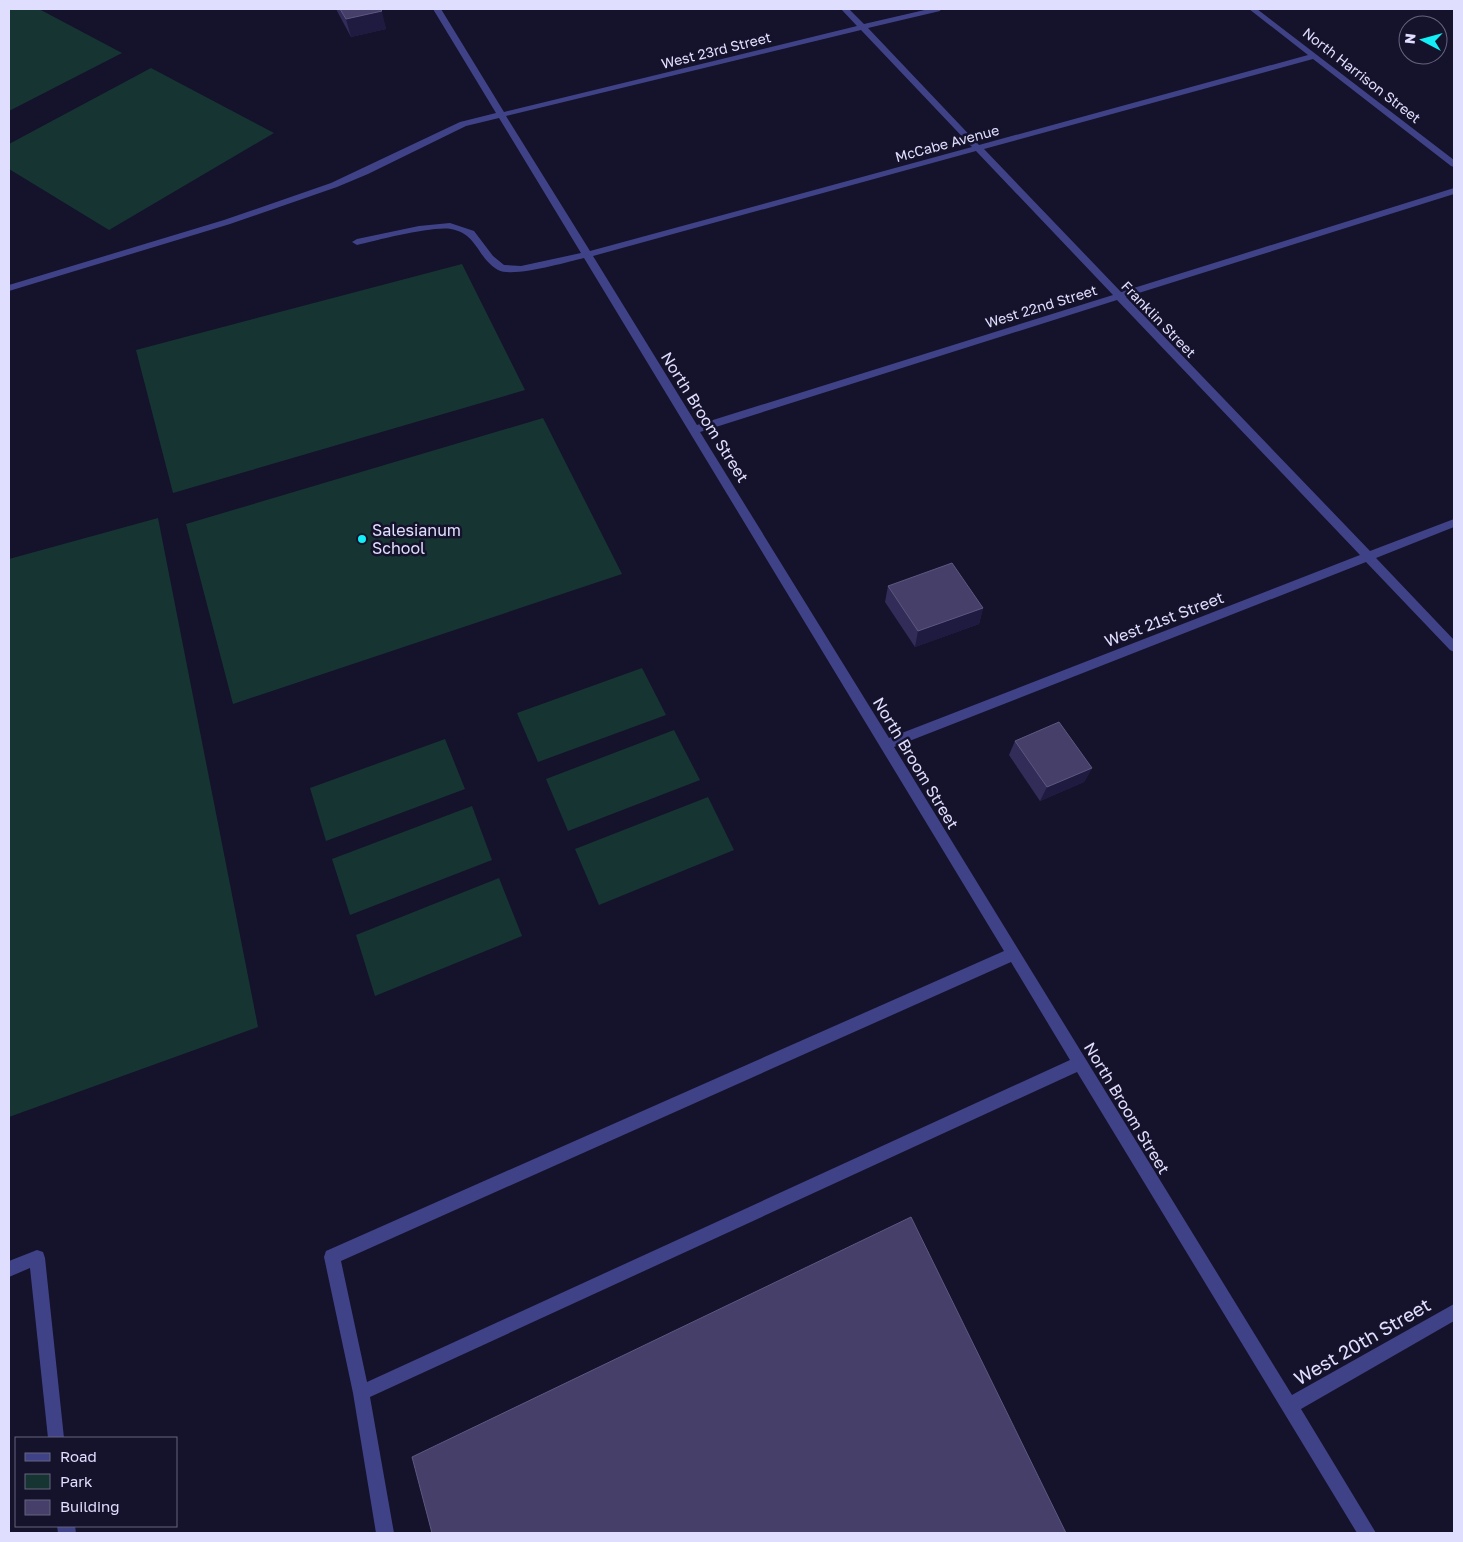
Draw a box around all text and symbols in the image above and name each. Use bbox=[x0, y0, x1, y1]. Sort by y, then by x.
north arrow bbox=[1398, 15, 1448, 65]
street label: North Harrison Street bbox=[1300, 24, 1424, 126]
street label: West 23rd Street bbox=[659, 28, 773, 72]
street label: McCabe Avenue bbox=[893, 121, 1001, 165]
street label: Franklin Street bbox=[1118, 277, 1200, 361]
street label: West 22nd Street bbox=[983, 281, 1099, 331]
street label: North Broom Street bbox=[657, 348, 753, 486]
place label: Salesianum School bbox=[372, 520, 461, 558]
marker: Salesianum School bbox=[356, 533, 368, 545]
street label: West 21st Street bbox=[1102, 587, 1226, 651]
street label: North Broom Street bbox=[869, 694, 963, 832]
street label: North Broom Street bbox=[1080, 1039, 1174, 1177]
street label: West 20th Street bbox=[1290, 1293, 1434, 1389]
legend bbox=[15, 1437, 178, 1527]
text: Road bbox=[60, 1447, 97, 1465]
text: Park bbox=[60, 1472, 93, 1490]
text: Building bbox=[60, 1497, 120, 1515]

